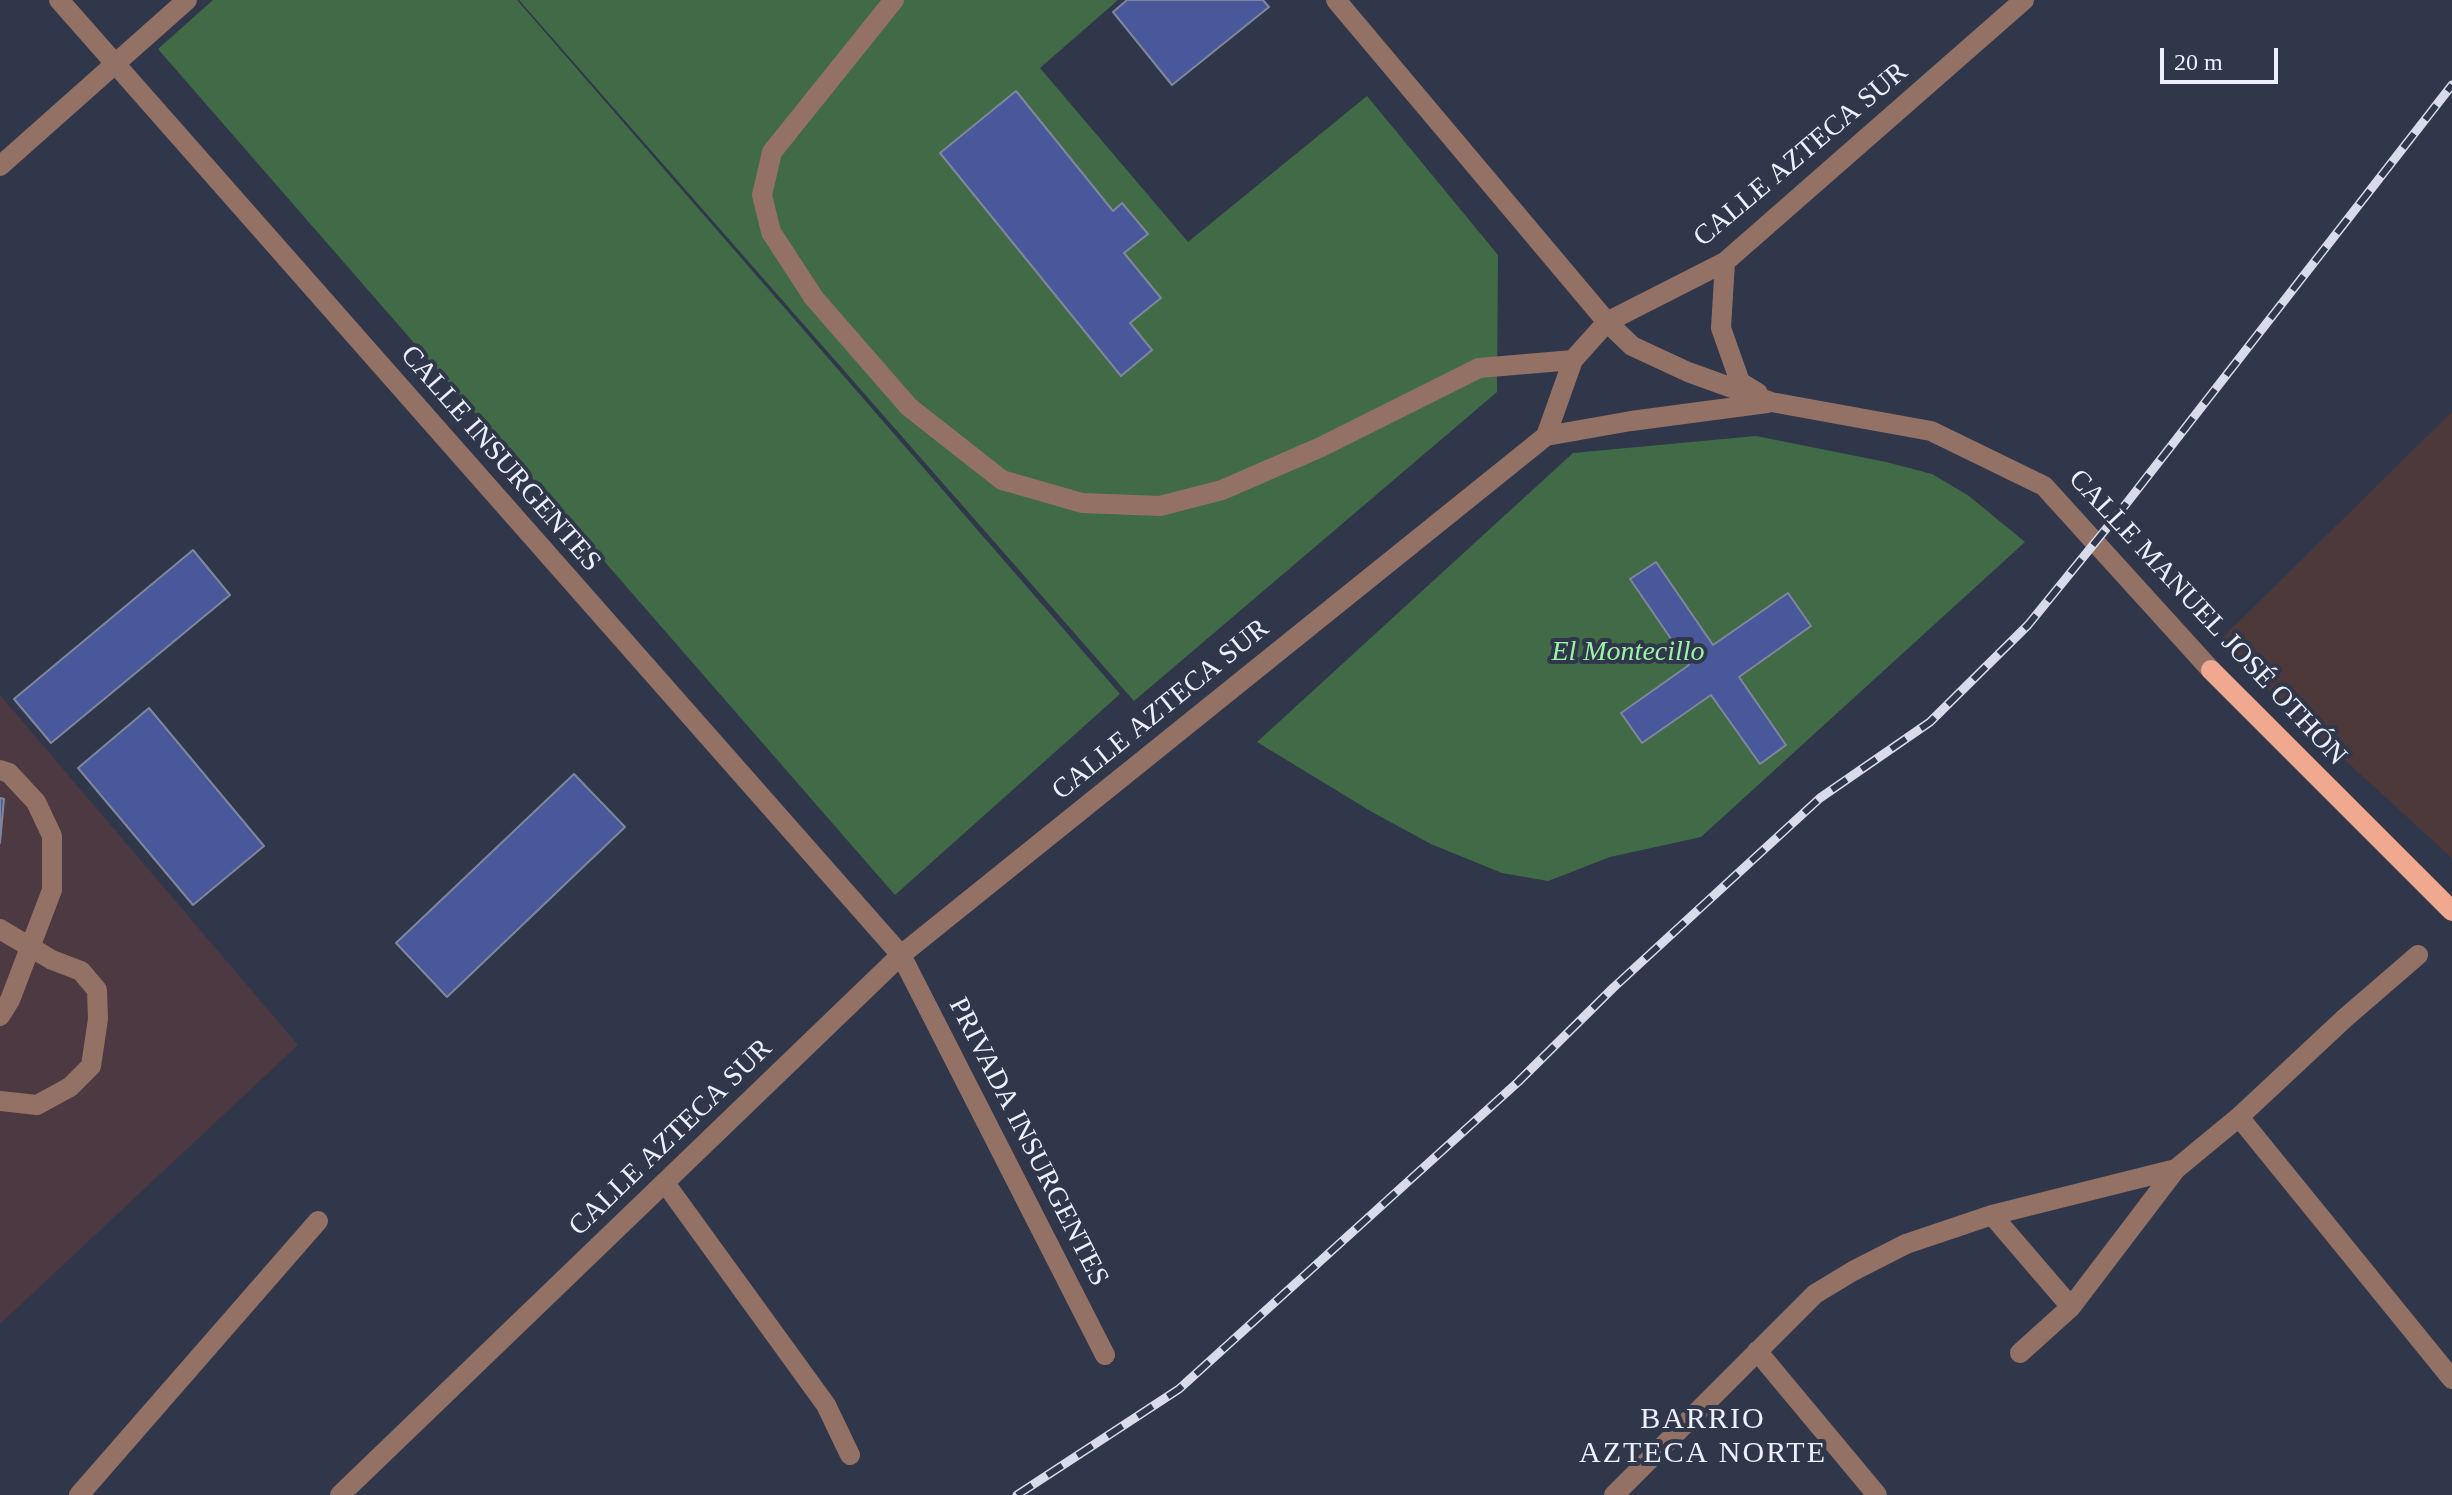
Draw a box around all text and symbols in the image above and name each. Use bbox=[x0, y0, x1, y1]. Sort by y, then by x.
scale bar bbox=[2164, 32, 2282, 82]
text: 20 m bbox=[2174, 49, 2223, 75]
street label: CALLE AZTECA SUR bbox=[1687, 56, 1915, 254]
street label: CALLE INSURGENTES bbox=[393, 339, 607, 579]
street label: CALLE MANUEL JOSÉ OTHÓN bbox=[2061, 463, 2353, 773]
street label: CALLE AZTECA SUR bbox=[1046, 612, 1276, 808]
park label: El Montecillo bbox=[1551, 636, 1705, 670]
street label: PRIVADA INSURGENTES bbox=[941, 992, 1115, 1292]
street label: CALLE AZTECA SUR bbox=[563, 1032, 779, 1244]
district label: BARRIO AZTECA NORTE bbox=[1579, 1402, 1827, 1472]

